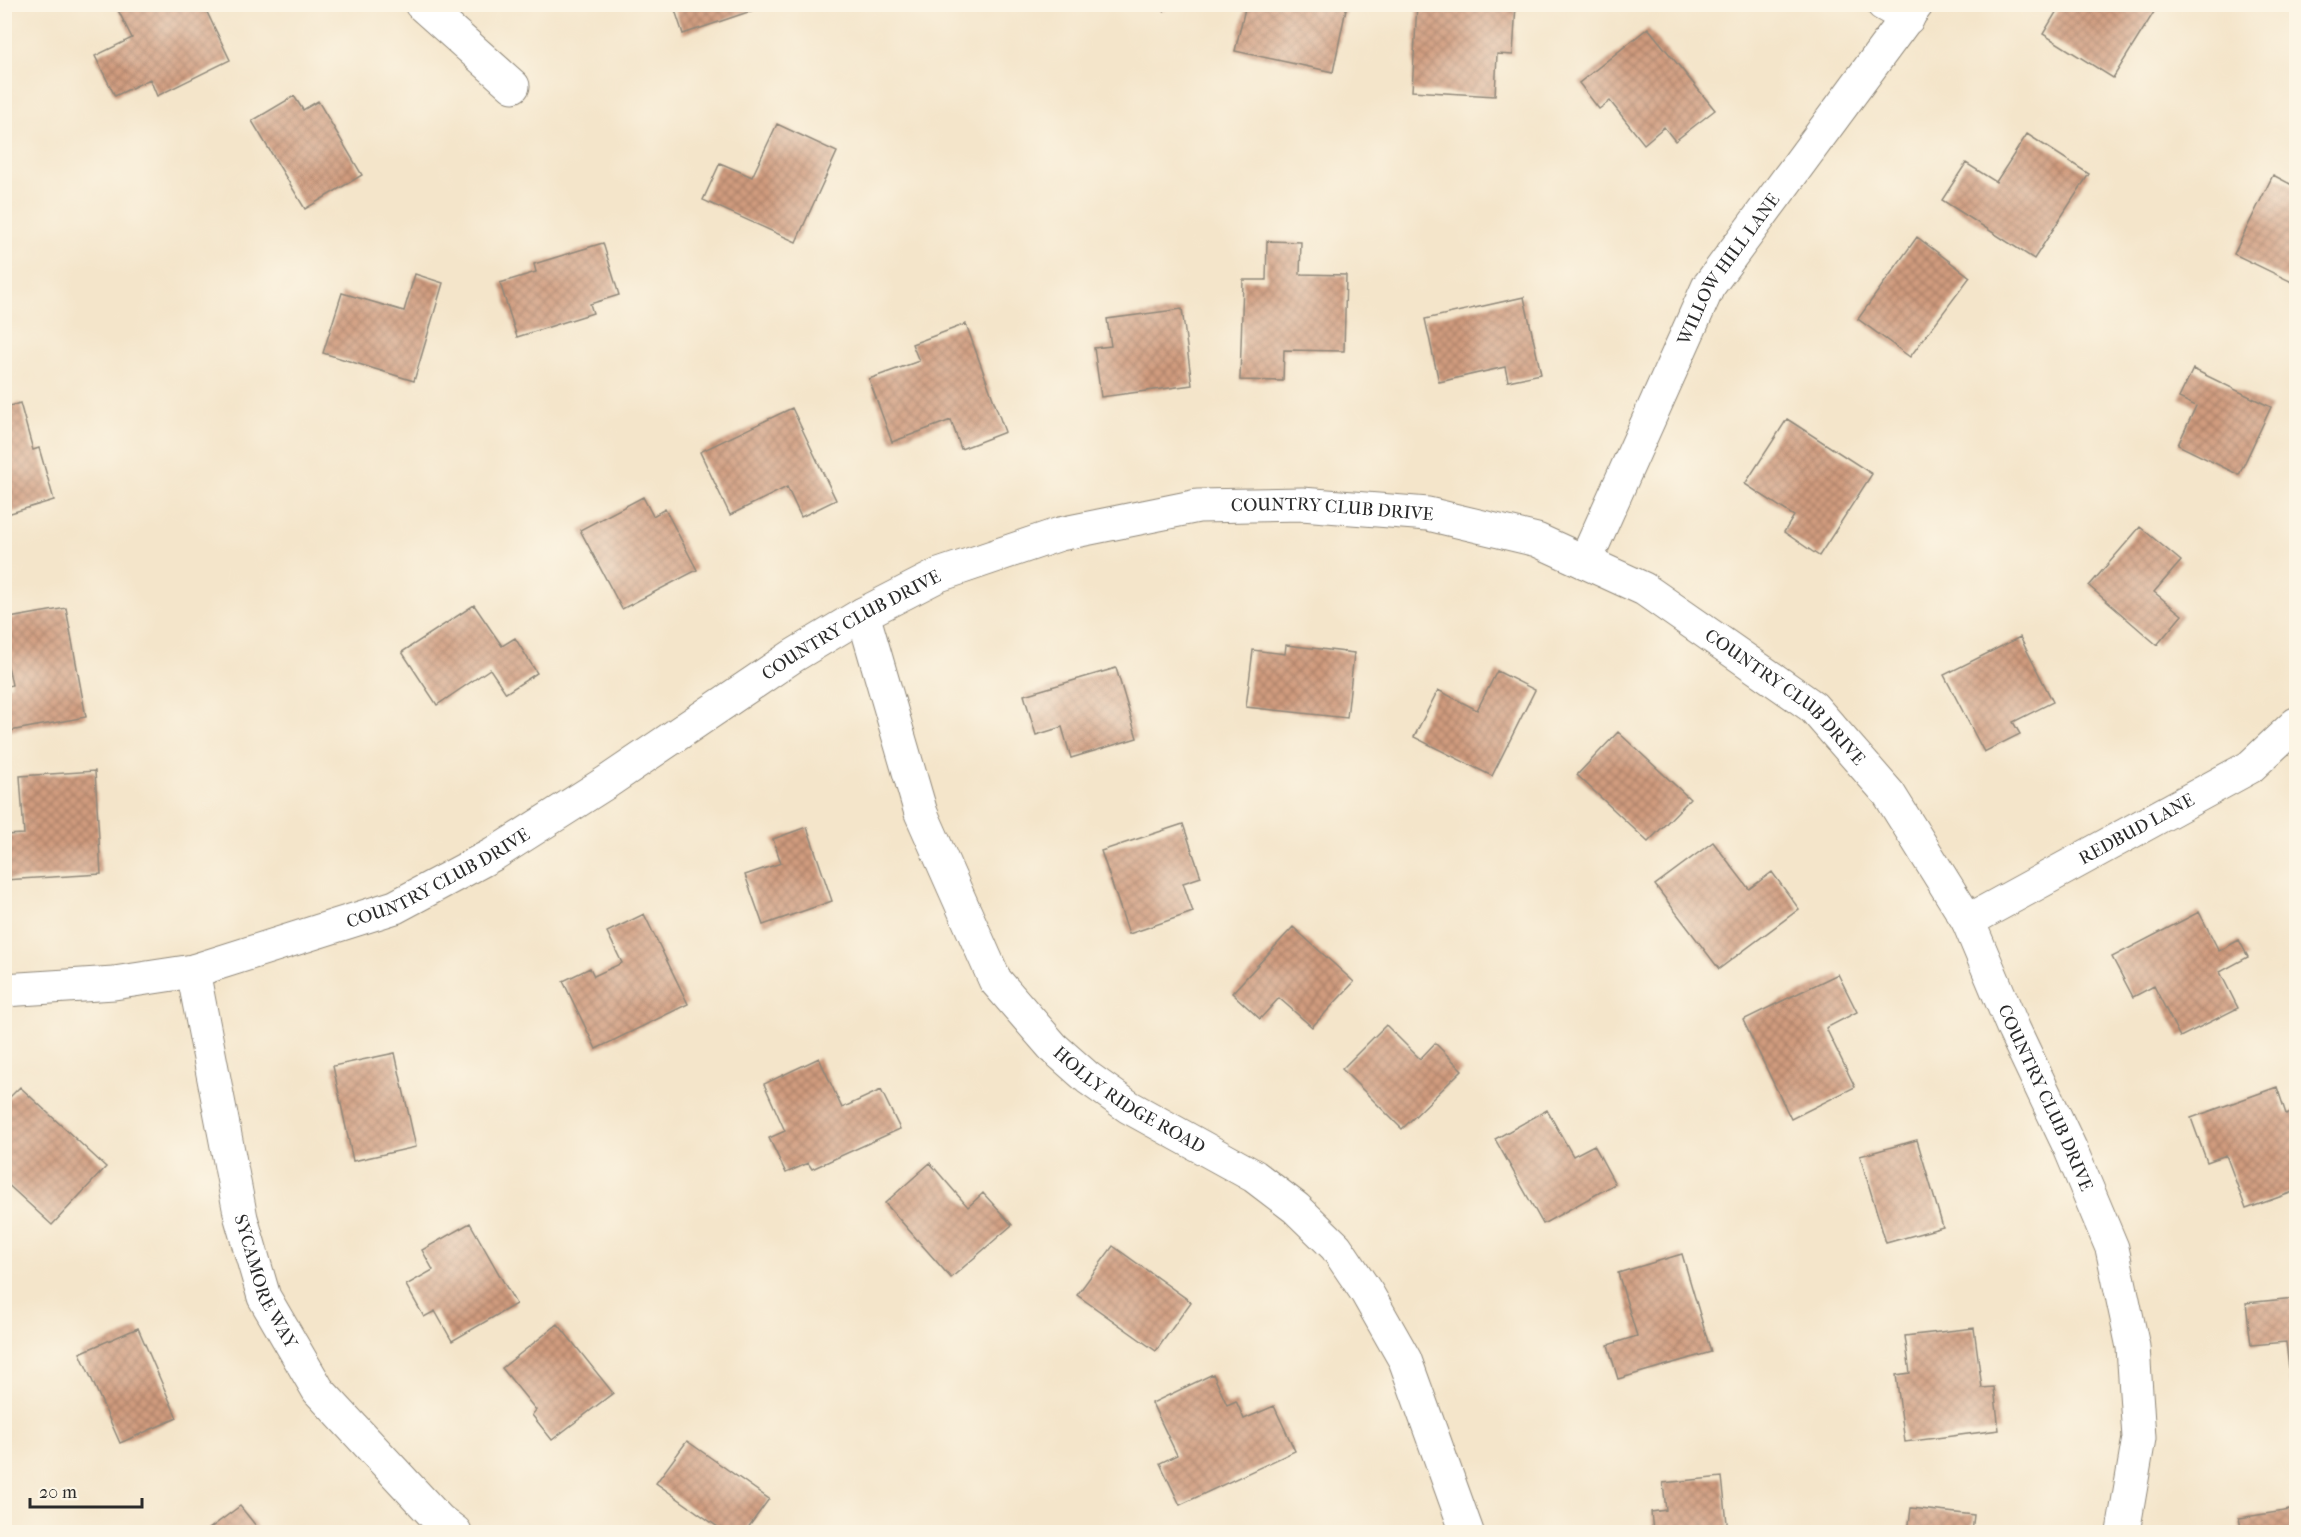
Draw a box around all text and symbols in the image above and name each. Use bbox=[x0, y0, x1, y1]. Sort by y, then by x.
street label: WILLOW HILL LANE bbox=[1673, 189, 1784, 349]
street label: COUNTRY CLUB DRIVE bbox=[1231, 493, 1434, 525]
street label: COUNTRY CLUB DRIVE bbox=[758, 565, 944, 685]
street label: COUNTRY CLUB DRIVE bbox=[1701, 624, 1869, 769]
street label: REDBUD LANE bbox=[2075, 789, 2198, 869]
street label: COUNTRY CLUB DRIVE bbox=[344, 824, 533, 932]
street label: COUNTRY CLUB DRIVE bbox=[1994, 1001, 2097, 1194]
street label: HOLLY RIDGE ROAD bbox=[1049, 1042, 1209, 1158]
street label: SYCAMORE WAY bbox=[230, 1212, 302, 1353]
scale bar bbox=[30, 1471, 142, 1509]
text: 20 m bbox=[39, 1482, 77, 1503]

